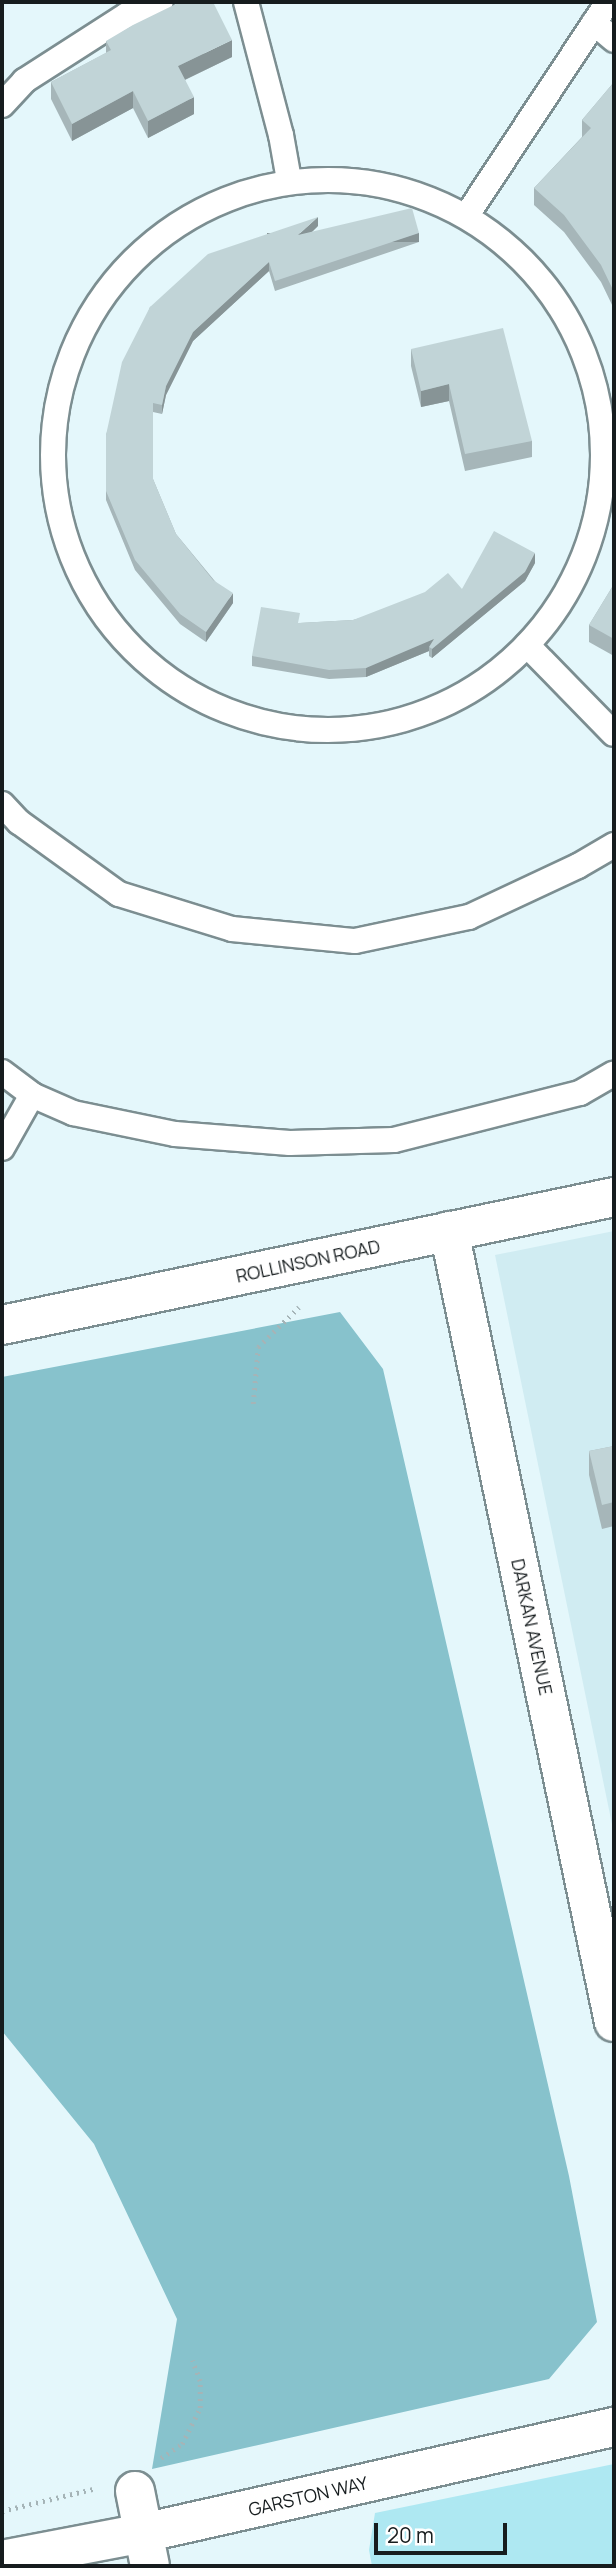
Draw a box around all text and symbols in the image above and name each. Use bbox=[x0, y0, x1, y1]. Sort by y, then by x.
street label: ROLLINSON ROAD bbox=[234, 1235, 382, 1287]
street label: DARKAN AVENUE bbox=[507, 1557, 557, 1697]
street label: GARSTON WAY bbox=[246, 2472, 370, 2520]
scale bar bbox=[378, 2508, 511, 2552]
text: 20 m bbox=[387, 2521, 434, 2549]

